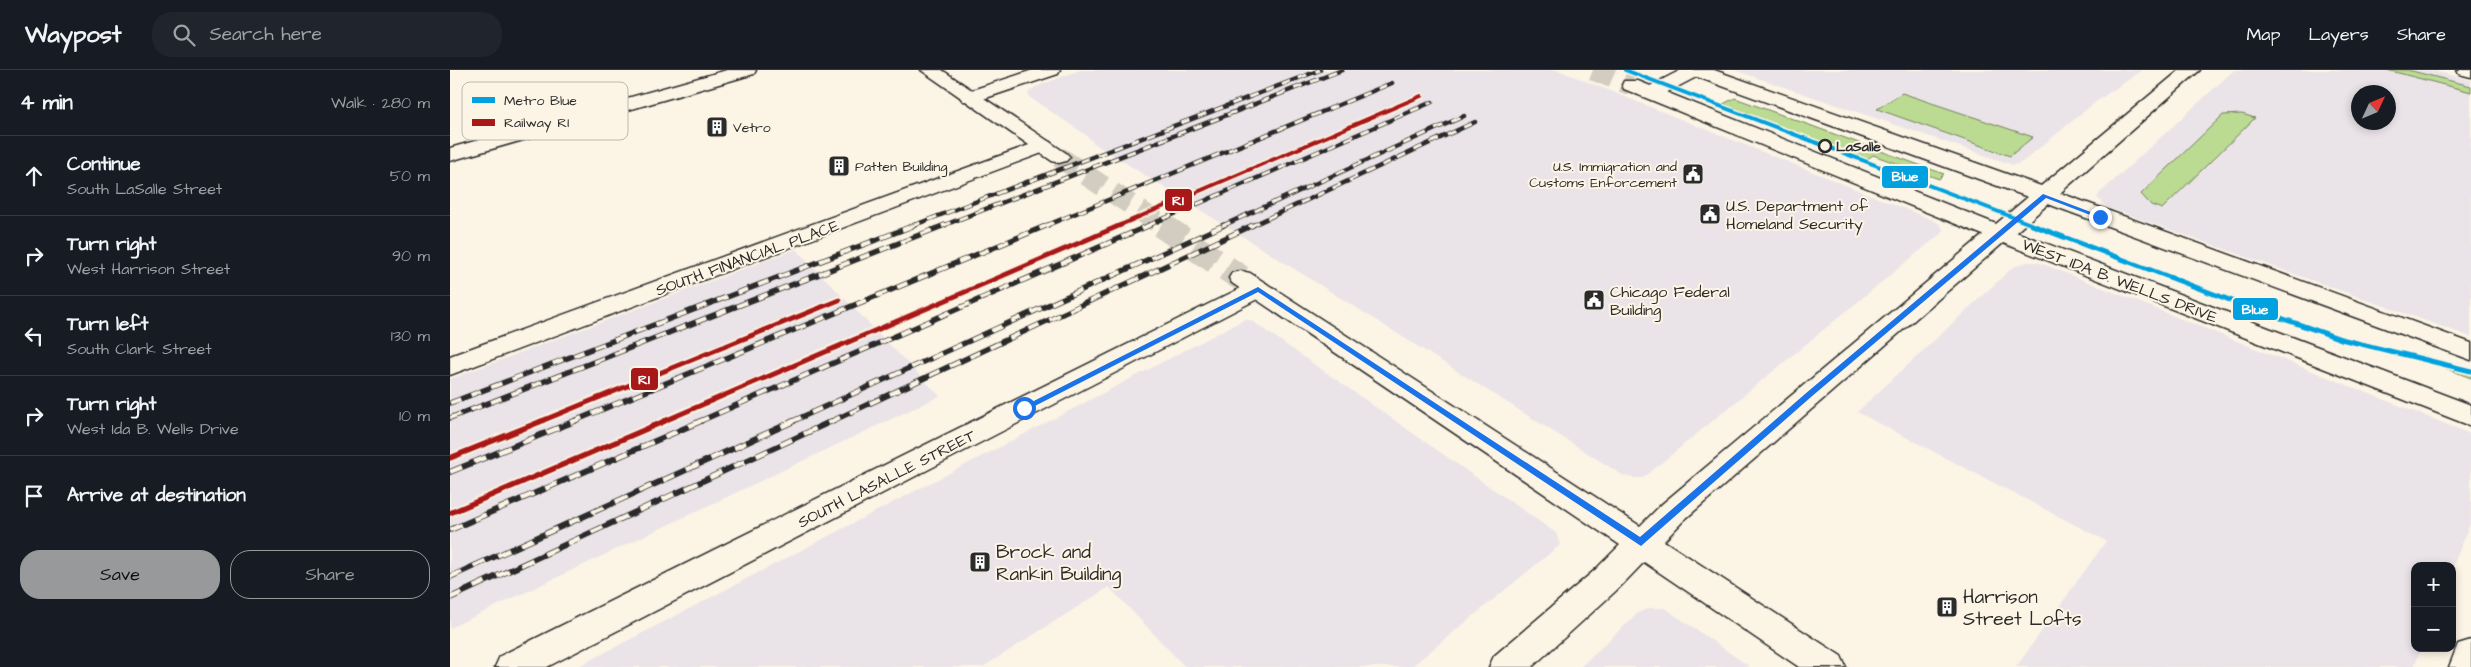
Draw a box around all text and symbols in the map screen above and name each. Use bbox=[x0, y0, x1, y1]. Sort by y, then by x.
search box bbox=[152, 12, 502, 57]
text: Waypost bbox=[25, 18, 122, 52]
icon: search bbox=[170, 21, 198, 49]
text: Search here bbox=[210, 21, 322, 48]
text: Map bbox=[2246, 22, 2280, 47]
text: Layers bbox=[2308, 22, 2369, 47]
text: Share bbox=[2397, 22, 2446, 47]
legend bbox=[462, 82, 628, 140]
north arrow bbox=[2351, 85, 2396, 130]
text: 4 min bbox=[20, 88, 73, 117]
text: Metro Blue bbox=[504, 91, 577, 111]
text: Walk · 280 m bbox=[331, 92, 430, 114]
text: Railway RI bbox=[504, 113, 569, 133]
building icon: Vetro bbox=[705, 115, 729, 139]
place label: Vetro bbox=[733, 118, 771, 138]
place label: LaSalle bbox=[1836, 137, 1881, 157]
marker: LaSalle bbox=[1818, 139, 1832, 153]
text: Continue bbox=[67, 151, 141, 178]
building icon: Patten Building bbox=[827, 154, 851, 178]
place label: Patten Building bbox=[855, 157, 947, 177]
place label: U.S. Immigration and Customs Enforcement bbox=[1529, 157, 1677, 193]
icon: ahead bbox=[20, 162, 48, 190]
public building icon: U.S. Immigration and Customs Enforcement bbox=[1681, 162, 1705, 186]
text: 50 m bbox=[390, 165, 430, 187]
line badge: Blue bbox=[1881, 165, 1929, 189]
text: Blue bbox=[1892, 167, 1919, 187]
text: South LaSalle Street bbox=[67, 178, 222, 200]
line badge: RI bbox=[1164, 188, 1193, 212]
text: RI bbox=[1172, 191, 1184, 211]
place label: U.S. Department of Homeland Security bbox=[1726, 195, 1869, 236]
public building icon: U.S. Department of Homeland Security bbox=[1698, 202, 1722, 226]
route end bbox=[2089, 206, 2112, 229]
street label: SOUTH FINANCIAL PLACE bbox=[653, 214, 843, 301]
text: Turn right bbox=[67, 231, 156, 258]
street label: WEST IDA B. WELLS DRIVE bbox=[2019, 233, 2221, 329]
icon: right bbox=[20, 242, 48, 270]
text: 90 m bbox=[392, 245, 430, 267]
text: West Harrison Street bbox=[67, 258, 230, 280]
place label: Chicago Federal Building bbox=[1610, 281, 1730, 322]
public building icon: Chicago Federal Building bbox=[1582, 288, 1606, 312]
line badge: Blue bbox=[2232, 297, 2279, 321]
text: Blue bbox=[2242, 300, 2269, 320]
text: Turn left bbox=[67, 311, 148, 338]
icon: left bbox=[20, 322, 48, 350]
text: 130 m bbox=[391, 325, 430, 347]
text: South Clark Street bbox=[67, 338, 212, 360]
line badge: RI bbox=[630, 367, 659, 391]
text: RI bbox=[638, 370, 650, 390]
text: Turn right bbox=[67, 391, 156, 418]
route start bbox=[1013, 397, 1036, 420]
icon: right bbox=[20, 402, 48, 430]
text: 10 m bbox=[399, 405, 430, 427]
text: West Ida B. Wells Drive bbox=[67, 418, 239, 440]
street label: SOUTH LASALLE STREET bbox=[794, 424, 979, 533]
icon: arrive bbox=[20, 482, 48, 510]
text: Arrive at destination bbox=[67, 482, 246, 509]
place label: Brock and Rankin Building bbox=[996, 539, 1122, 589]
button: Save bbox=[20, 550, 220, 599]
button: Share bbox=[230, 550, 430, 599]
building icon: Brock and Rankin Building bbox=[968, 550, 992, 574]
map controls bbox=[2411, 562, 2456, 652]
button: + bbox=[2411, 562, 2456, 607]
place label: Harrison Street Lofts bbox=[1963, 584, 2082, 633]
building icon: Harrison Street Lofts bbox=[1935, 595, 1959, 619]
button: − bbox=[2411, 607, 2456, 652]

